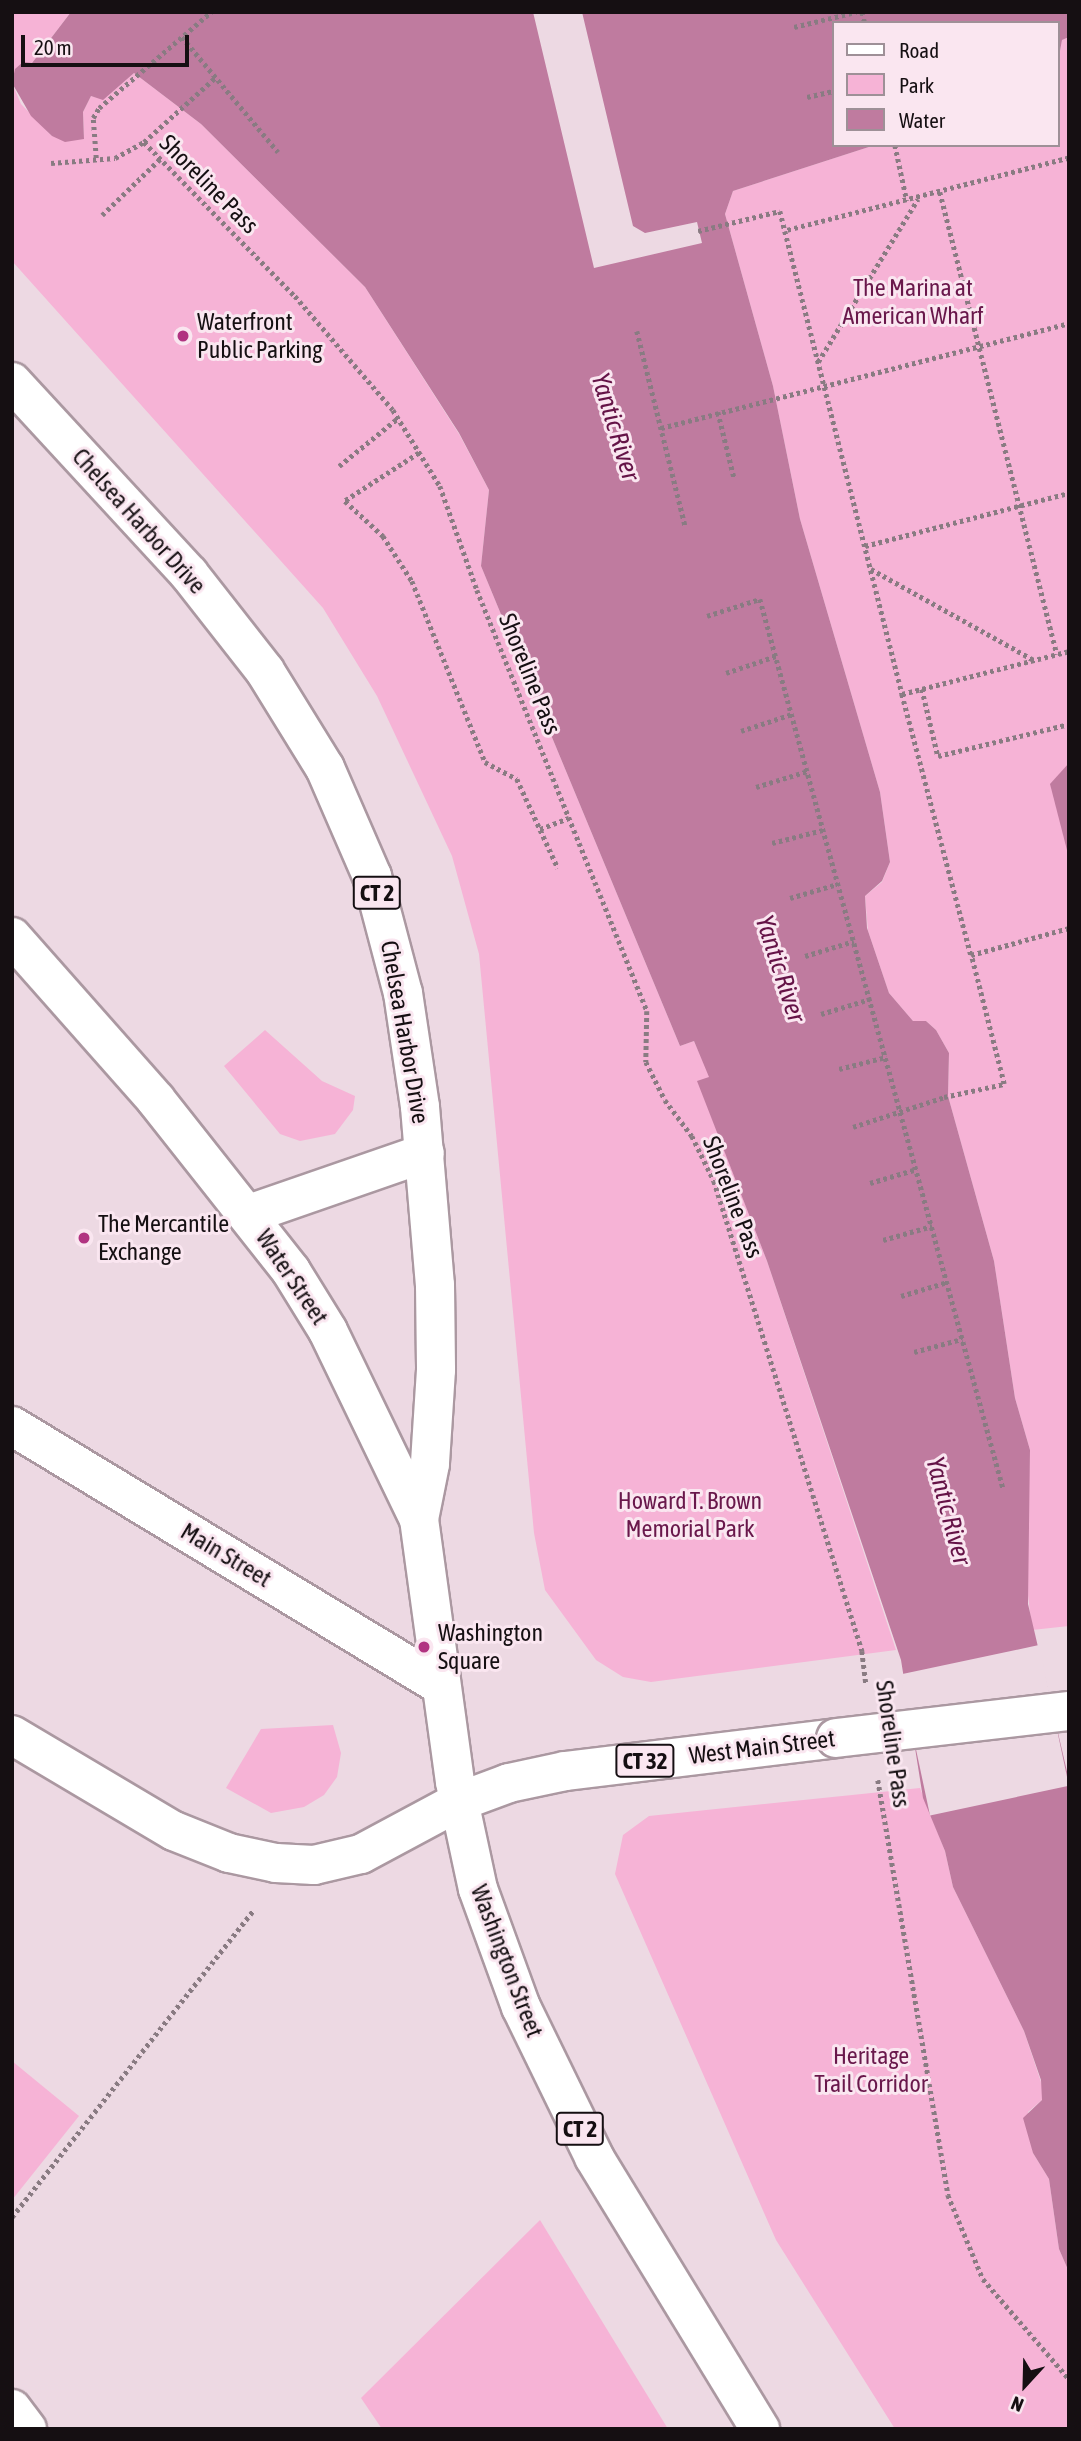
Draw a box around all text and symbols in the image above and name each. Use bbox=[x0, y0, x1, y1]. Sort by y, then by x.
scale bar bbox=[24, 21, 192, 65]
legend bbox=[832, 21, 1060, 147]
text: 20 m bbox=[34, 35, 72, 59]
text: Road bbox=[899, 38, 939, 62]
text: Park bbox=[899, 73, 934, 97]
text: Water bbox=[899, 108, 945, 132]
street label: Shoreline Pass bbox=[154, 129, 264, 239]
park label: The Marina at American Wharf bbox=[842, 274, 984, 330]
place label: Waterfront Public Parking bbox=[197, 308, 323, 364]
marker: Waterfront Public Parking bbox=[175, 328, 191, 344]
water label: Yantic River bbox=[584, 370, 646, 484]
street label: Chelsea Harbor Drive bbox=[66, 443, 212, 599]
street label: Shoreline Pass bbox=[493, 609, 567, 739]
road number: CT 2 bbox=[352, 874, 402, 912]
water label: Yantic River bbox=[748, 912, 812, 1026]
street label: Chelsea Harbor Drive bbox=[375, 938, 435, 1126]
street label: Shoreline Pass bbox=[697, 1132, 769, 1262]
place label: The Mercantile Exchange bbox=[98, 1210, 229, 1266]
street label: Water Street bbox=[250, 1224, 334, 1330]
marker: The Mercantile Exchange bbox=[76, 1230, 92, 1246]
water label: Yantic River bbox=[919, 1454, 977, 1568]
park label: Howard T. Brown Memorial Park bbox=[618, 1487, 762, 1543]
street label: Main Street bbox=[176, 1517, 276, 1593]
place label: Washington Square bbox=[438, 1619, 543, 1675]
marker: Washington Square bbox=[416, 1639, 432, 1655]
street label: Shoreline Pass bbox=[870, 1679, 916, 1809]
street label: West Main Street bbox=[687, 1724, 837, 1770]
road number: CT 32 bbox=[615, 1742, 675, 1780]
street label: Washington Street bbox=[465, 1881, 549, 2041]
park label: Heritage Trail Corridor bbox=[814, 2042, 928, 2098]
road number: CT 2 bbox=[556, 2110, 604, 2148]
north arrow bbox=[990, 2350, 1060, 2420]
text: N bbox=[1008, 2392, 1026, 2417]

